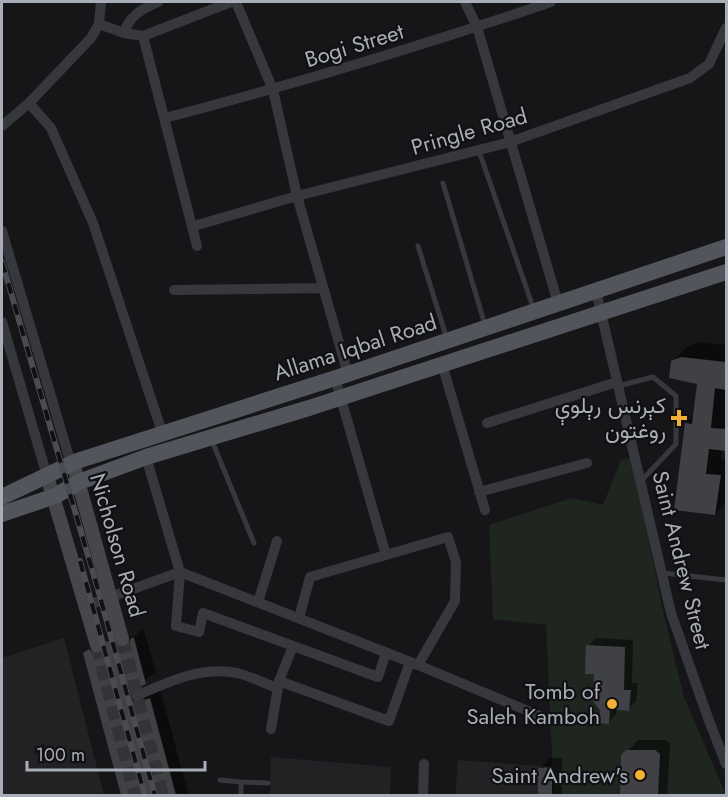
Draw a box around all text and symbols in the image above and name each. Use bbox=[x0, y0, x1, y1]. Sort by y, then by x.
street label: Bogi Street bbox=[301, 15, 408, 75]
street label: Pringle Road bbox=[407, 99, 531, 163]
street label: Allama Iqbal Road bbox=[269, 306, 441, 388]
place label: کېرنس رېلوې روغتون bbox=[555, 389, 666, 446]
marker: کېرنس رېلوې روغتون bbox=[670, 409, 688, 427]
street label: Saint Andrew Street bbox=[644, 468, 720, 653]
street label: Nicholson Road bbox=[82, 469, 154, 621]
place label: Tomb of Saleh Kamboh bbox=[467, 675, 601, 732]
marker: Tomb of Saleh Kamboh bbox=[605, 697, 619, 711]
scale bar bbox=[27, 734, 206, 772]
text: 100 m bbox=[36, 742, 85, 768]
place label: Saint Andrew's bbox=[491, 759, 628, 791]
marker: Saint Andrew's bbox=[633, 768, 647, 782]

